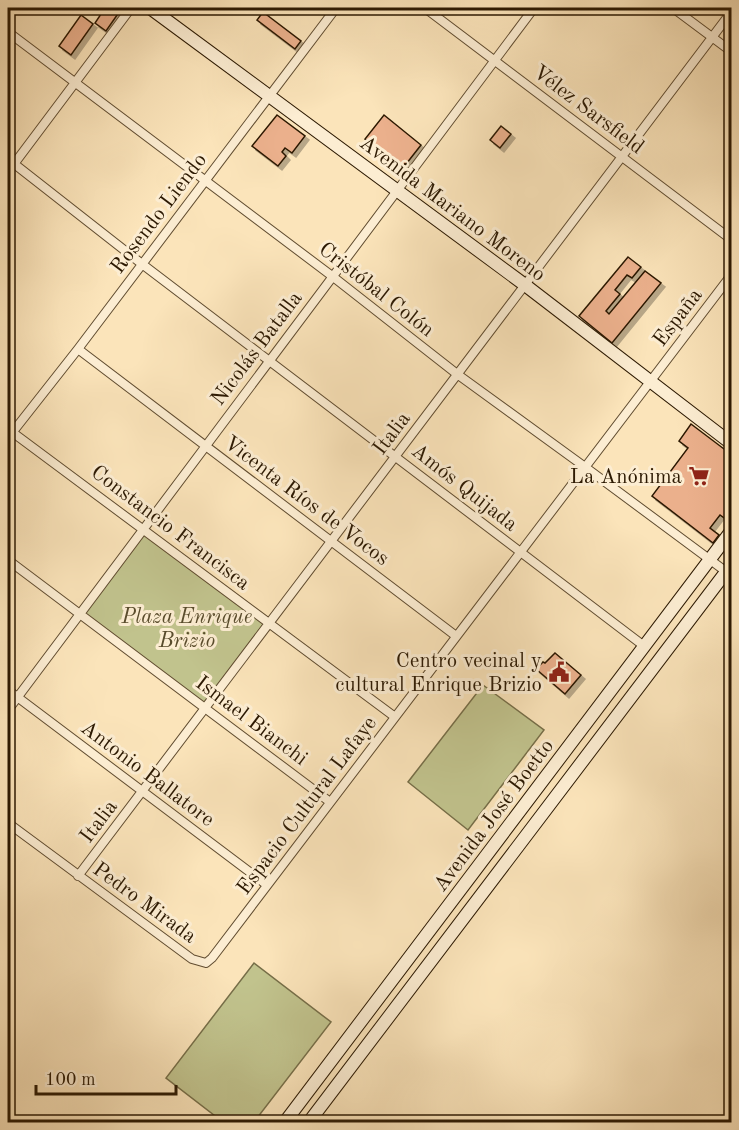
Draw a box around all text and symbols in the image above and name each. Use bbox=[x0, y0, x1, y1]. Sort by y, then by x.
street label: Vélez Sarsfield bbox=[529, 62, 647, 159]
street label: Avenida Mariano Moreno bbox=[355, 133, 549, 286]
street label: Rosendo Liendo bbox=[107, 150, 211, 278]
street label: Cristóbal Colón bbox=[315, 239, 438, 341]
street label: España bbox=[650, 285, 707, 351]
street label: Nicolás Batalla bbox=[208, 288, 307, 410]
street label: Italia bbox=[369, 409, 415, 459]
street label: Vicenta Ríos de Vocos bbox=[220, 432, 393, 570]
street label: Amós Quijada bbox=[407, 440, 521, 536]
street label: Constancio Francisca bbox=[87, 462, 254, 595]
supermarket icon: La Anónima bbox=[687, 464, 711, 488]
place label: La Anónima bbox=[570, 467, 682, 488]
park label: Plaza Enrique Brizio bbox=[121, 607, 252, 652]
place label: Centro vecinal y cultural Enrique Brizio bbox=[335, 651, 542, 696]
public building icon: Centro vecinal y cultural Enrique Brizio bbox=[547, 660, 571, 684]
street label: Ismael Bianchi bbox=[191, 673, 311, 770]
street label: Espacio Cultural Lafaye bbox=[233, 713, 381, 899]
street label: Antonio Ballatore bbox=[76, 717, 218, 831]
street label: Avenida José Boetto bbox=[430, 736, 558, 896]
street label: Italia bbox=[76, 797, 122, 847]
street label: Pedro Mirada bbox=[88, 859, 200, 948]
scale bar bbox=[36, 1058, 176, 1096]
text: 100 m bbox=[45, 1071, 96, 1089]

